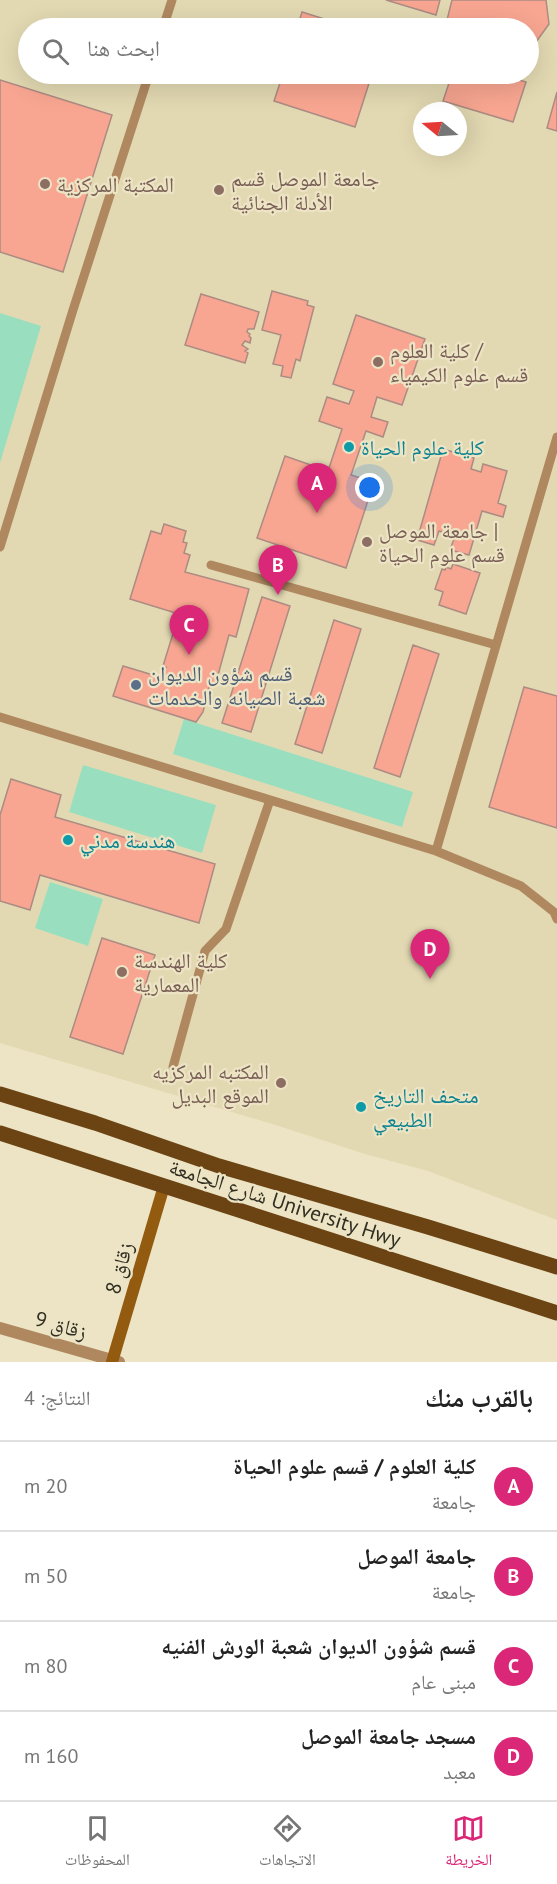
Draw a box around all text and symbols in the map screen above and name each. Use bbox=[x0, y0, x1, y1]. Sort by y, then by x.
search box bbox=[18, 18, 539, 84]
text: ابحث هنا bbox=[87, 34, 160, 62]
icon: search bbox=[39, 35, 72, 68]
north arrow bbox=[413, 102, 467, 156]
place label: جامعة الموصل قسم الأدلة الجنائية bbox=[231, 165, 379, 216]
place label: المكتبة المركزية bbox=[57, 171, 174, 198]
marker: المكتبة المركزية bbox=[38, 177, 52, 191]
marker: جامعة الموصل قسم الأدلة الجنائية bbox=[212, 183, 226, 197]
place label: كلية العلوم / قسم علوم الكيمياء bbox=[390, 337, 528, 389]
marker: كلية العلوم / قسم علوم الكيمياء bbox=[371, 355, 385, 369]
place label: كلية علوم الحياة bbox=[361, 434, 484, 462]
marker: كلية علوم الحياة bbox=[342, 440, 356, 454]
pin: A bbox=[298, 464, 336, 513]
your location bbox=[355, 473, 384, 502]
place label: جامعة الموصل | قسم علوم الحياة bbox=[379, 517, 505, 569]
marker: جامعة الموصل | قسم علوم الحياة bbox=[360, 535, 374, 549]
pin: B bbox=[258, 546, 298, 595]
pin: C bbox=[170, 606, 208, 655]
place label: قسم شؤون الديوان شعبة الصيانه والخدمات bbox=[148, 660, 326, 711]
marker: قسم شؤون الديوان شعبة الصيانه والخدمات bbox=[129, 678, 143, 692]
place label: هندسة مدني bbox=[80, 827, 175, 857]
marker: هندسة مدني bbox=[61, 833, 75, 847]
pin: D bbox=[410, 930, 450, 979]
place label: كلية الهندسة المعمارية bbox=[134, 947, 228, 998]
marker: كلية الهندسة المعمارية bbox=[115, 965, 129, 979]
place label: المكتبه المركزيه الموقع البديل bbox=[152, 1058, 269, 1109]
marker: المكتبه المركزيه الموقع البديل bbox=[274, 1076, 288, 1090]
place label: متحف التاريخ الطبيعي bbox=[373, 1082, 479, 1136]
marker: متحف التاريخ الطبيعي bbox=[354, 1100, 368, 1114]
street label: شارع الجامعة University Hwy bbox=[166, 1153, 404, 1253]
street label: زقاق 8 bbox=[99, 1239, 139, 1297]
street label: زقاق 9 bbox=[32, 1305, 90, 1345]
text: بالقرب منك bbox=[425, 1381, 533, 1414]
text: النتائج: 4 bbox=[24, 1385, 91, 1411]
text: كلية العلوم / قسم علوم الحياة bbox=[233, 1452, 476, 1480]
text: 20 m bbox=[24, 1473, 67, 1499]
text: A bbox=[507, 1473, 520, 1499]
text: جامعة bbox=[432, 1489, 476, 1515]
text: جامعة الموصل bbox=[357, 1542, 476, 1570]
text: 50 m bbox=[24, 1563, 67, 1589]
text: B bbox=[508, 1563, 519, 1589]
text: جامعة bbox=[432, 1579, 476, 1605]
text: قسم شؤون الديوان شعبة الورش الفنيه bbox=[161, 1632, 476, 1660]
text: 80 m bbox=[24, 1653, 67, 1679]
text: C bbox=[508, 1653, 519, 1679]
text: مبنى عام bbox=[411, 1669, 476, 1695]
text: مسجد جامعة الموصل bbox=[301, 1722, 476, 1750]
text: 160 m bbox=[24, 1743, 78, 1769]
text: D bbox=[507, 1743, 520, 1769]
text: معبد bbox=[443, 1759, 476, 1785]
tab: المحفوظات bbox=[65, 1812, 130, 1875]
tab: الاتجاهات bbox=[259, 1812, 316, 1875]
tab: الخريطة bbox=[445, 1812, 492, 1875]

